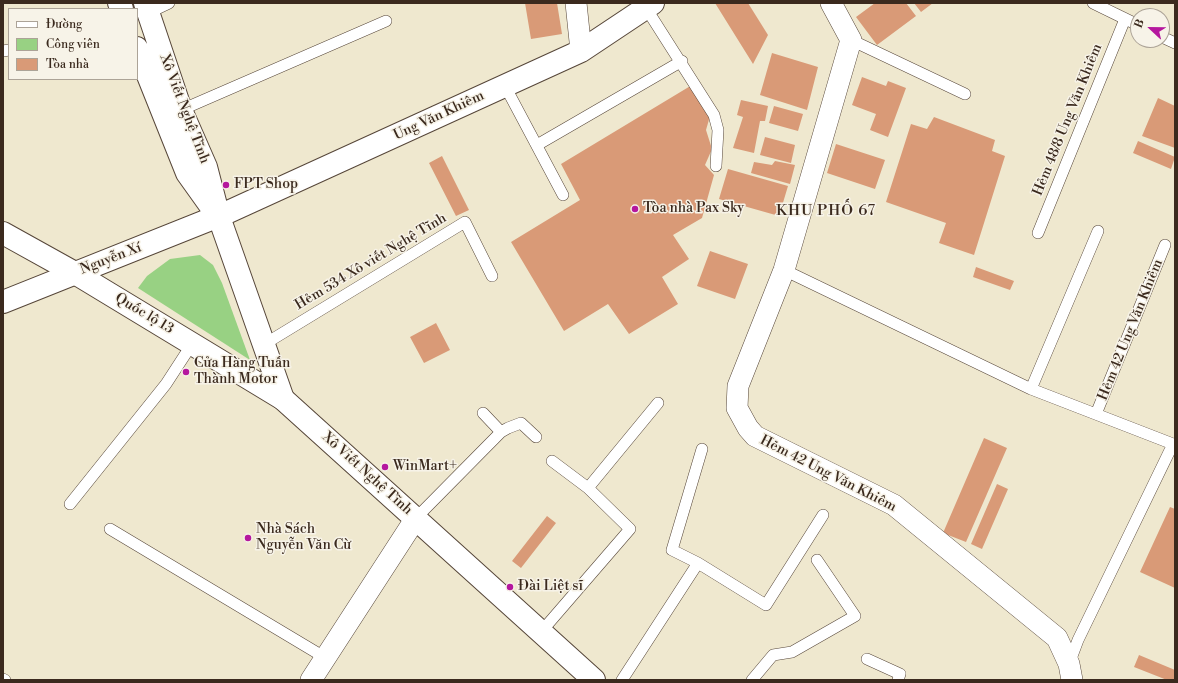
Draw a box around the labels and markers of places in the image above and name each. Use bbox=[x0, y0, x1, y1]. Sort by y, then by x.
place label: FPT Shop bbox=[234, 177, 298, 193]
marker: FPT Shop bbox=[221, 180, 231, 190]
place label: Tòa nhà Pax Sky bbox=[643, 201, 744, 217]
marker: Tòa nhà Pax Sky bbox=[630, 204, 640, 214]
place label: Cửa Hàng Tuấn Thành Motor bbox=[194, 356, 290, 388]
marker: Cửa Hàng Tuấn Thành Motor bbox=[181, 367, 191, 377]
place label: WinMart+ bbox=[393, 459, 457, 475]
marker: WinMart+ bbox=[380, 462, 390, 472]
place label: Nhà Sách Nguyễn Văn Cừ bbox=[256, 522, 351, 554]
marker: Nhà Sách Nguyễn Văn Cừ bbox=[243, 533, 253, 543]
place label: Đài Liệt sĩ bbox=[518, 579, 583, 595]
marker: Đài Liệt sĩ bbox=[505, 582, 515, 592]

